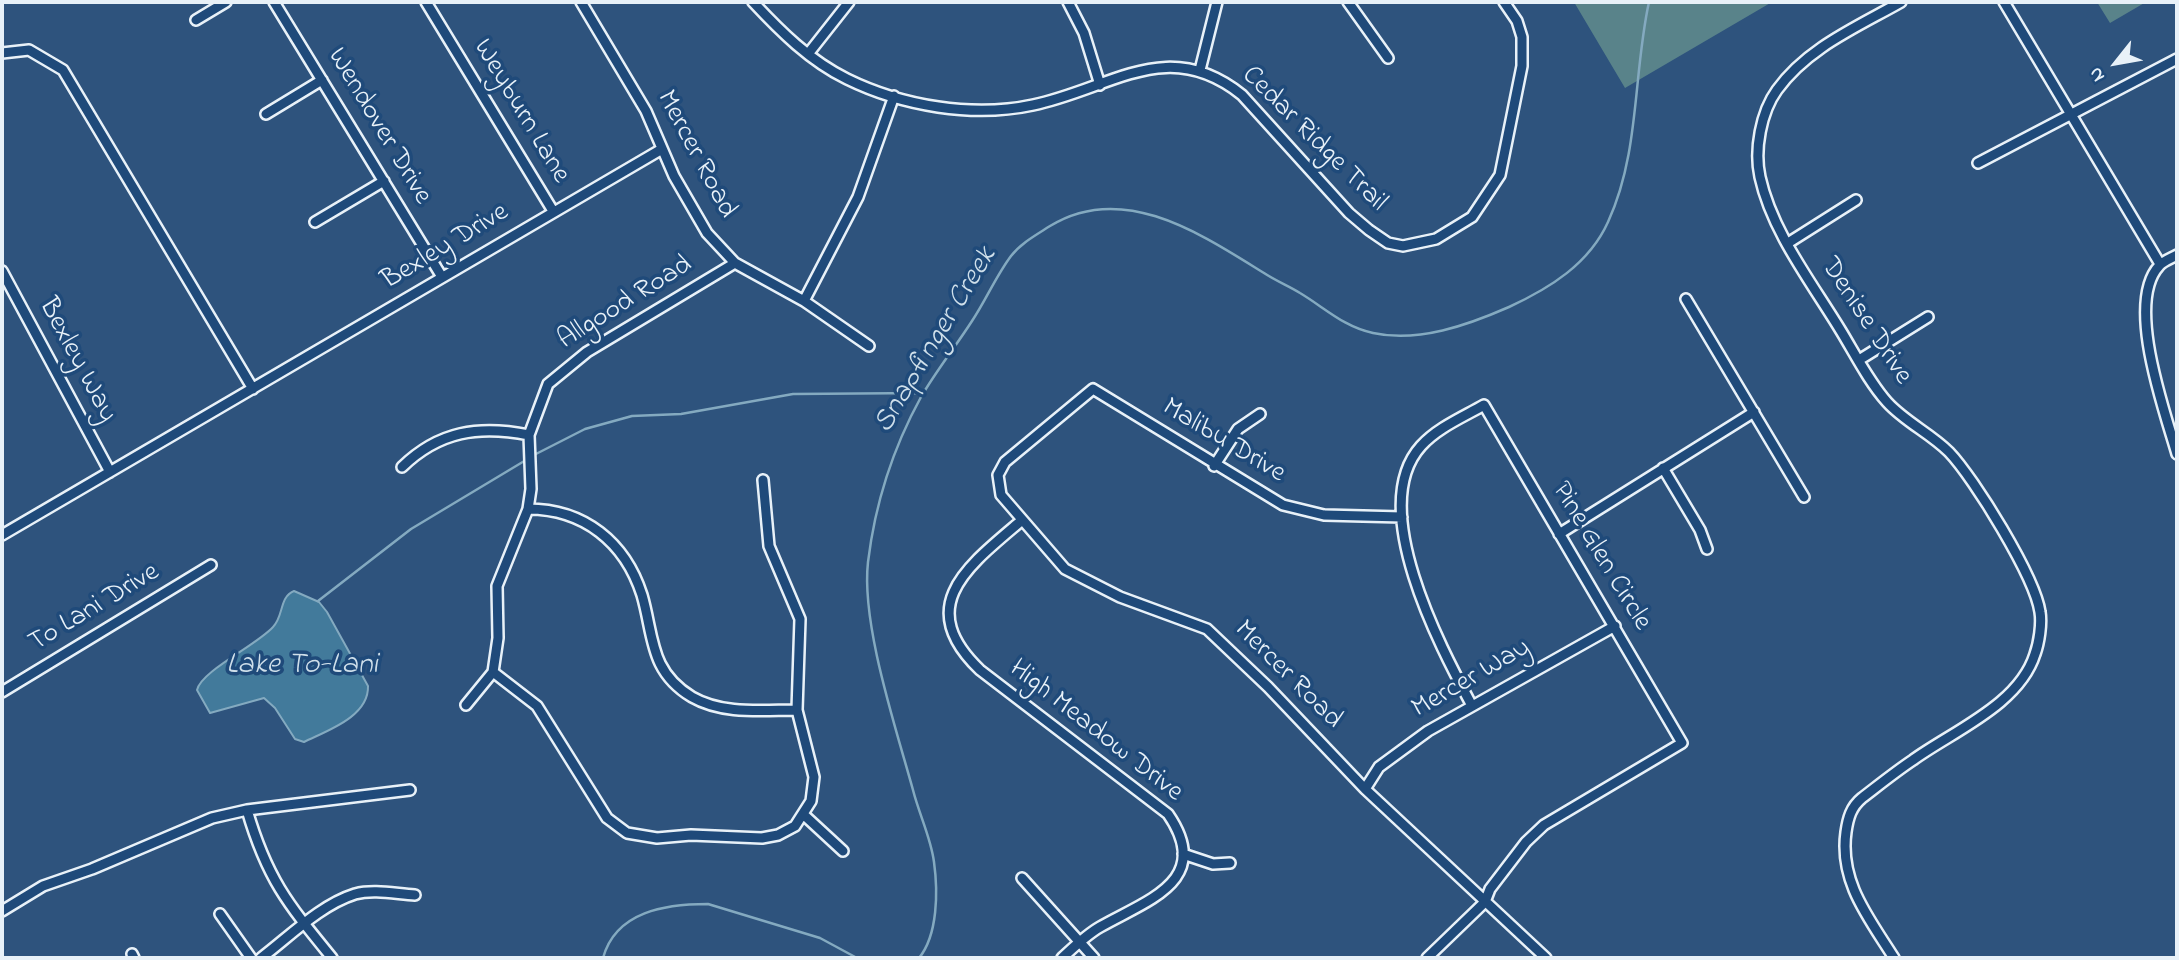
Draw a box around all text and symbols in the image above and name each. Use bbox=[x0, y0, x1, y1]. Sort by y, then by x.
north arrow bbox=[2081, 28, 2151, 98]
street label: Weyburn Lane bbox=[464, 34, 576, 190]
street label: Wendover Drive bbox=[318, 43, 438, 211]
street label: Cedar Ridge Trail bbox=[1233, 60, 1393, 220]
text: N bbox=[2083, 62, 2112, 87]
street label: Mercer Road bbox=[647, 85, 743, 225]
street label: Bexley Drive bbox=[376, 197, 516, 299]
water label: Snapfinger Creek bbox=[867, 242, 1007, 440]
street label: Allgood Road bbox=[553, 249, 699, 359]
street label: Denise Drive bbox=[1812, 252, 1918, 392]
street label: Bexley Way bbox=[29, 293, 123, 429]
street label: Malibu Drive bbox=[1155, 392, 1291, 492]
street label: Pine Glen Circle bbox=[1543, 477, 1657, 637]
street label: To Lani Drive bbox=[24, 557, 166, 661]
street label: Mercer Road bbox=[1226, 615, 1348, 737]
street label: Mercer Way bbox=[1407, 633, 1537, 727]
water label: Lake To-Lani bbox=[226, 649, 378, 685]
street label: High Meadow Drive bbox=[1001, 654, 1189, 810]

